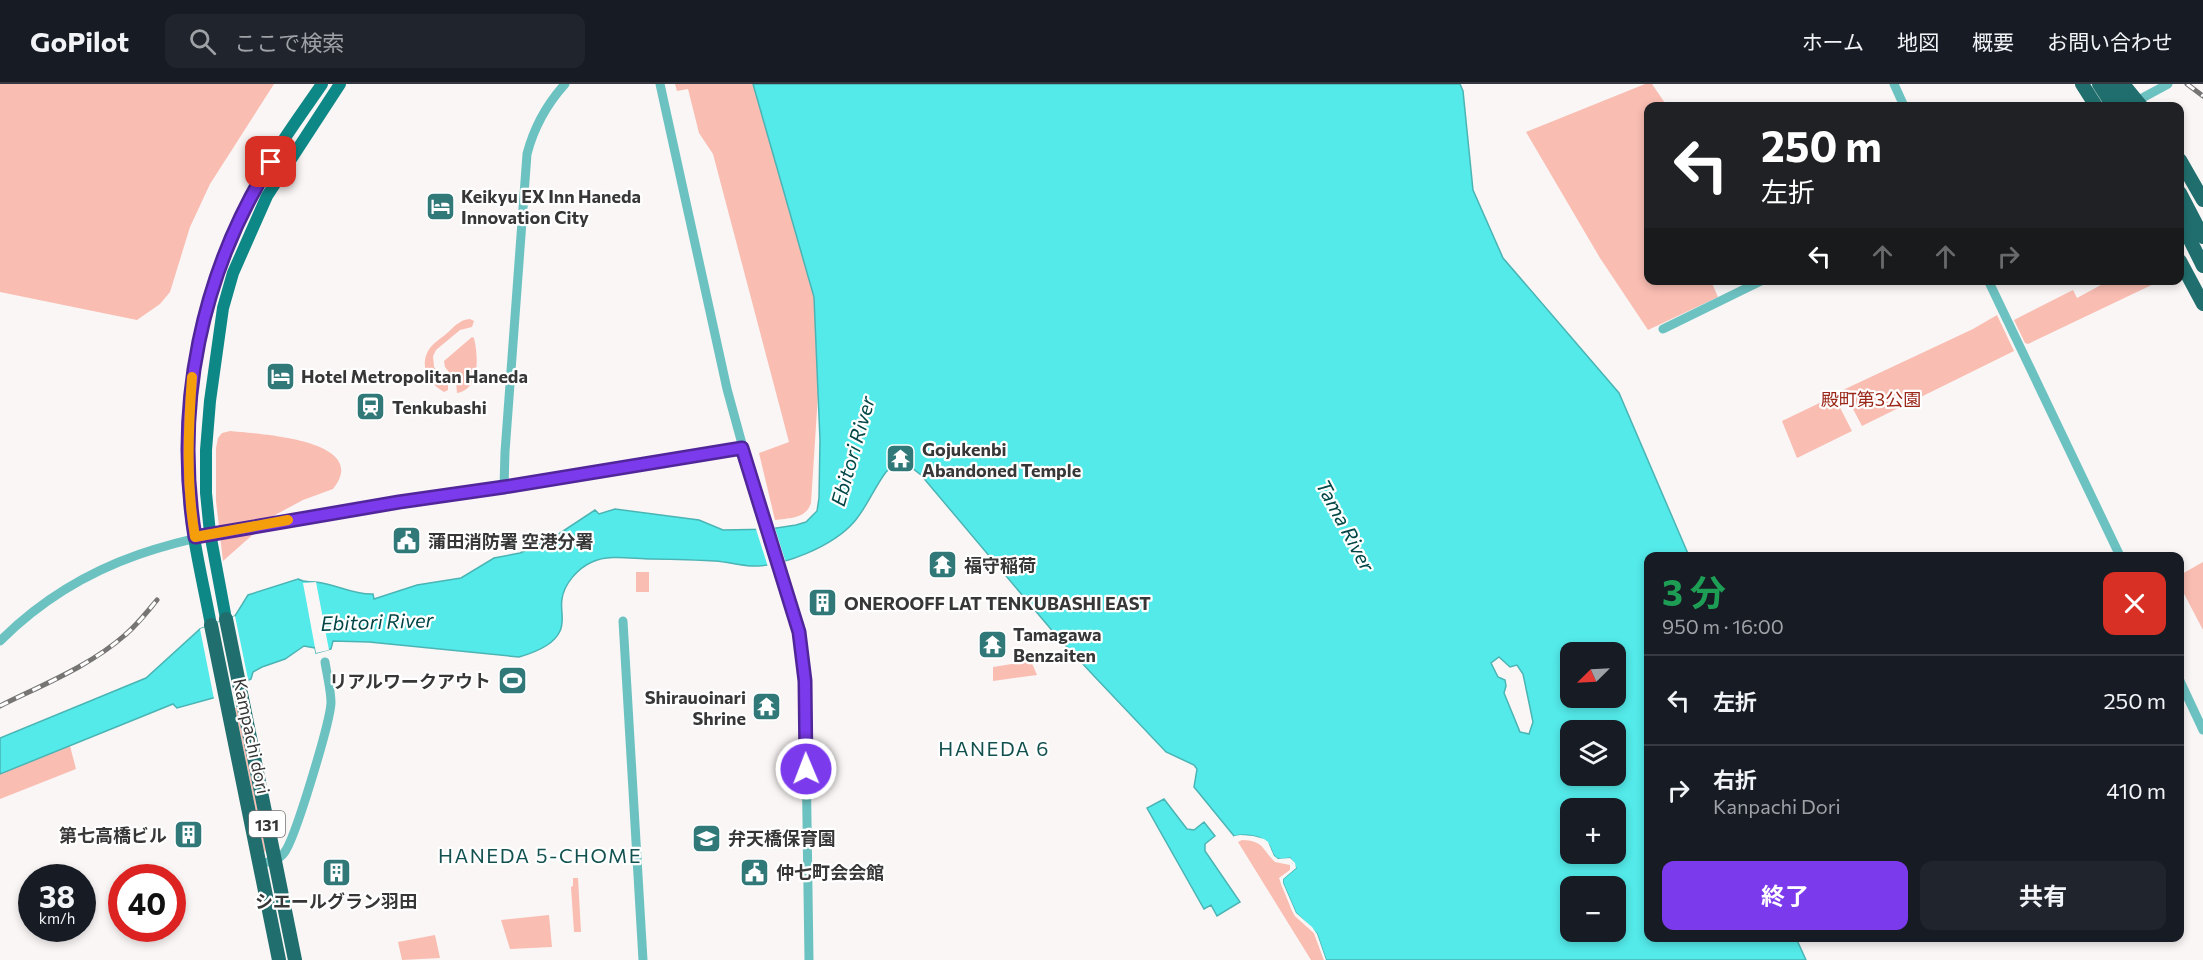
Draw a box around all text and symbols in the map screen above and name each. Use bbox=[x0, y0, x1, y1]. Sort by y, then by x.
search box bbox=[165, 14, 585, 68]
text: GoPilot bbox=[30, 24, 129, 58]
icon: search bbox=[186, 25, 219, 58]
text: ここで検索 bbox=[234, 29, 344, 56]
text: ホーム bbox=[1802, 29, 1864, 54]
text: 地図 bbox=[1897, 29, 1939, 54]
text: 概要 bbox=[1972, 29, 2014, 54]
text: お問い合わせ bbox=[2047, 29, 2173, 54]
text: 250 m bbox=[1761, 119, 1882, 171]
icon: left bbox=[1662, 126, 1740, 204]
pin bbox=[245, 136, 296, 187]
icon: arrive bbox=[254, 145, 287, 178]
text: 左折 bbox=[1761, 175, 1815, 208]
place label: Keikyu EX Inn Haneda Innovation City bbox=[461, 185, 641, 228]
hotel icon: Keikyu EX Inn Haneda Innovation City bbox=[424, 190, 456, 222]
icon: left bbox=[1803, 240, 1836, 273]
icon: ahead bbox=[1866, 240, 1899, 273]
icon: ahead bbox=[1929, 240, 1962, 273]
icon: right bbox=[1992, 240, 2025, 273]
hotel icon: Hotel Metropolitan Haneda bbox=[264, 360, 296, 392]
place label: Hotel Metropolitan Haneda bbox=[301, 365, 528, 387]
park label: 殿町第3公園 bbox=[1821, 388, 1921, 410]
station icon: Tenkubashi bbox=[355, 391, 387, 423]
water label: Ebitori River bbox=[825, 392, 879, 509]
place label: Tenkubashi bbox=[392, 396, 487, 418]
place label: Gojukenbi Abandoned Temple bbox=[922, 438, 1081, 481]
temple icon: Gojukenbi Abandoned Temple bbox=[885, 443, 917, 475]
water label: Tama River bbox=[1312, 475, 1381, 576]
public building icon: 蒲田消防署 空港分署 bbox=[391, 525, 423, 557]
place label: 蒲田消防署 空港分署 bbox=[428, 530, 593, 552]
temple icon: 福守稲荷 bbox=[927, 549, 959, 581]
place label: 福守稲荷 bbox=[964, 554, 1036, 576]
text: 3 分 bbox=[1662, 569, 1726, 613]
button: close bbox=[2103, 572, 2166, 635]
building icon: ONEROOFF LAT TENKUBASHI EAST bbox=[807, 587, 839, 619]
place label: ONEROOFF LAT TENKUBASHI EAST bbox=[844, 592, 1151, 614]
water label: Ebitori River bbox=[320, 607, 435, 635]
text: 950 m · 16:00 bbox=[1662, 614, 1784, 638]
place label: Tamagawa Benzaiten bbox=[1013, 623, 1101, 666]
temple icon: Tamagawa Benzaiten bbox=[976, 628, 1008, 660]
north arrow bbox=[1560, 642, 1626, 708]
map controls bbox=[1560, 642, 1626, 942]
sports icon: リアルワークアウト bbox=[496, 665, 528, 697]
place label: リアルワークアウト bbox=[329, 670, 491, 692]
street label: Kampachi dori bbox=[229, 676, 275, 796]
icon: left bbox=[1662, 684, 1695, 717]
place label: Shirauoinari Shrine bbox=[645, 686, 746, 729]
text: 250 m bbox=[2103, 687, 2166, 714]
text: 左折 bbox=[1713, 688, 1757, 715]
temple icon: Shirauoinari Shrine bbox=[751, 691, 783, 723]
button: layers bbox=[1560, 720, 1626, 786]
district label: HANEDA 6 bbox=[938, 736, 1050, 760]
position arrow bbox=[774, 737, 838, 801]
text: 右折 bbox=[1713, 766, 1757, 793]
icon: right bbox=[1662, 774, 1695, 807]
text: 410 m bbox=[2106, 777, 2166, 804]
text: Kanpachi Dori bbox=[1713, 794, 1841, 818]
button: + bbox=[1560, 798, 1626, 864]
road number: 131 bbox=[249, 811, 285, 837]
building icon: 第七高橋ビル bbox=[172, 819, 204, 851]
school or university icon: 弁天橋保育園 bbox=[691, 822, 723, 854]
place label: 第七高橋ビル bbox=[59, 824, 167, 846]
place label: 弁天橋保育園 bbox=[728, 827, 836, 849]
district label: HANEDA 5-CHOME bbox=[438, 843, 642, 867]
building icon: シエールグラン羽田 bbox=[320, 856, 352, 888]
public building icon: 仲七町会会館 bbox=[739, 856, 771, 888]
place label: 仲七町会会館 bbox=[776, 861, 884, 883]
button: 終了 bbox=[1662, 861, 1908, 930]
button: 共有 bbox=[1920, 861, 2166, 930]
speed limit sign: 40 bbox=[108, 864, 186, 942]
button: − bbox=[1560, 876, 1626, 942]
text: 38 bbox=[39, 877, 75, 914]
place label: シエールグラン羽田 bbox=[255, 890, 417, 912]
text: km/h bbox=[39, 909, 75, 927]

